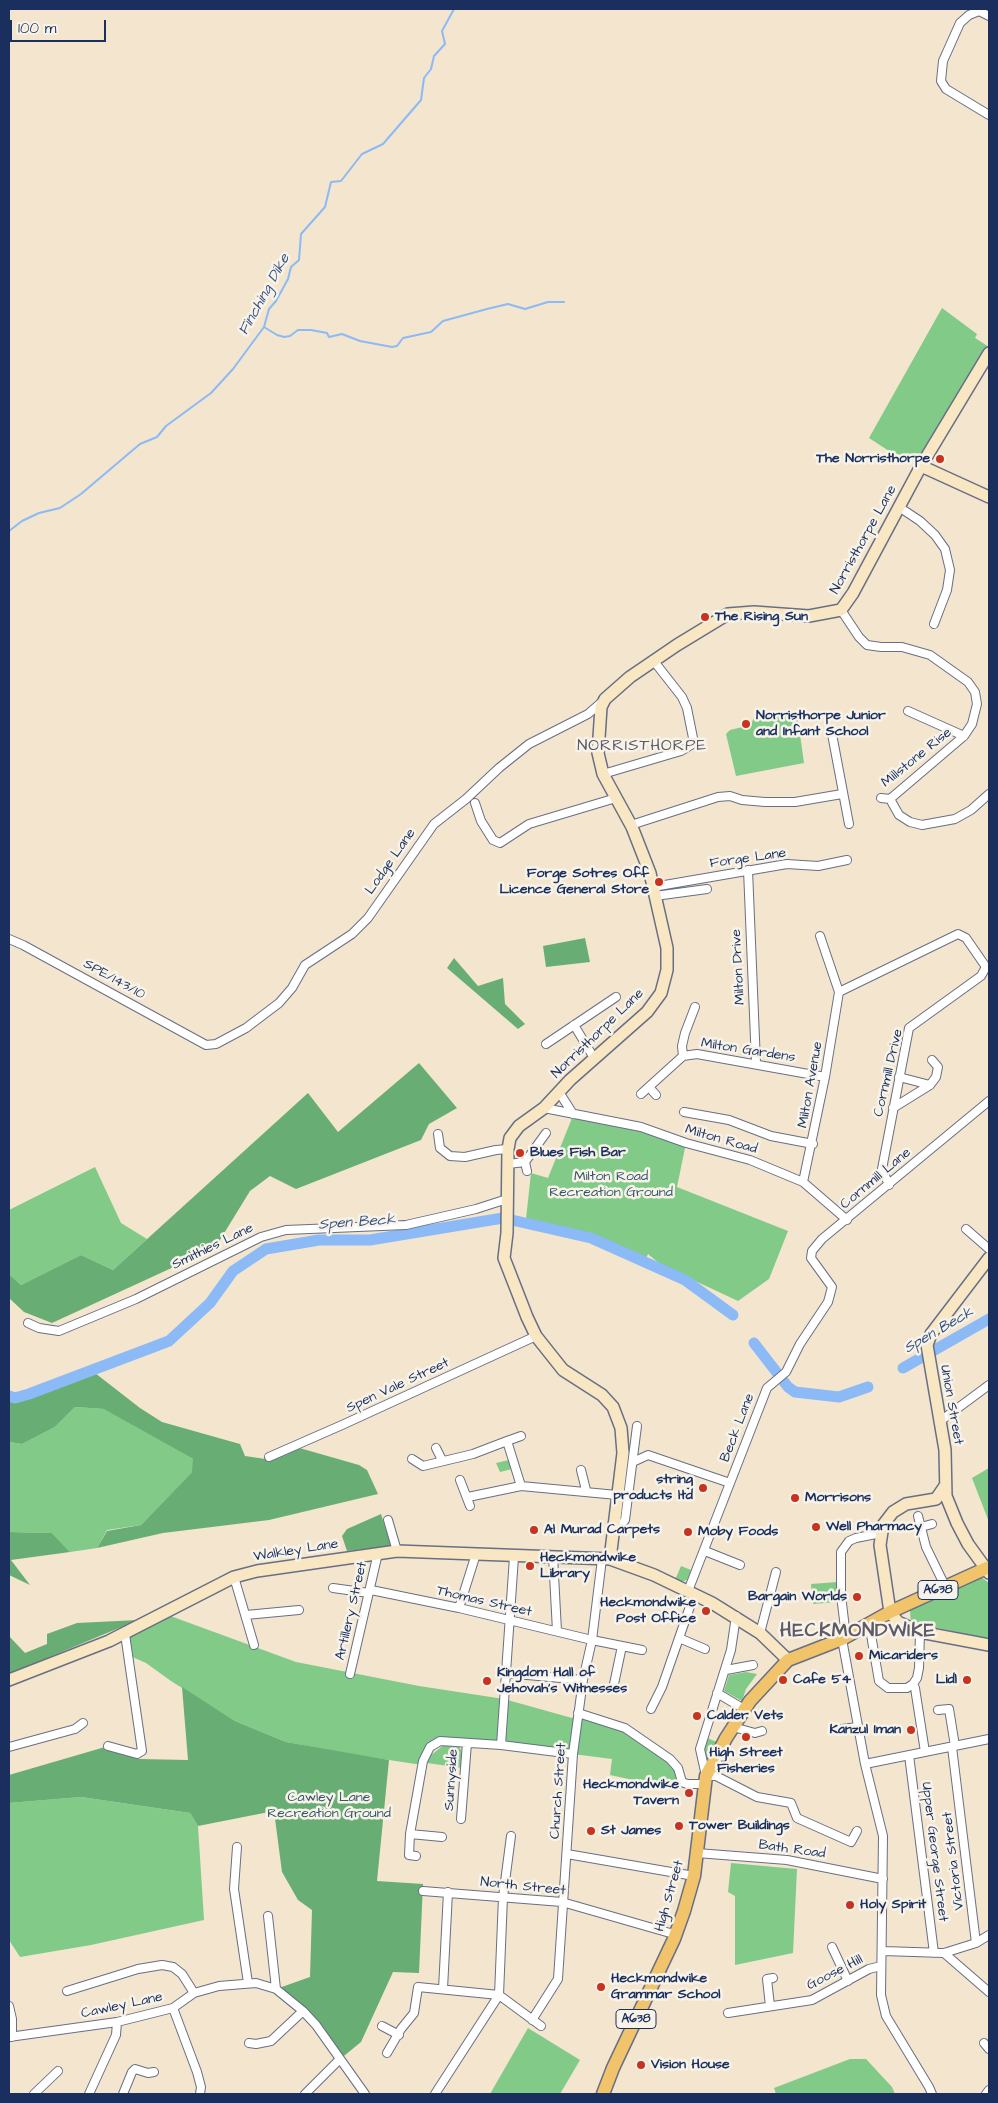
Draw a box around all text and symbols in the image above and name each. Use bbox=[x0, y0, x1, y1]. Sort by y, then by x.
scale bar bbox=[12, 10, 109, 42]
text: 100 m bbox=[18, 18, 57, 39]
water label: Finching Dike bbox=[235, 251, 295, 339]
place label: The Norristhorpe bbox=[816, 451, 930, 467]
marker: The Norristhorpe bbox=[934, 453, 946, 465]
street label: Norristhorpe Lane bbox=[827, 483, 901, 597]
place label: The Rising Sun bbox=[715, 609, 808, 625]
marker: The Rising Sun bbox=[699, 611, 711, 623]
place label: Norristhorpe Junior and Infant School bbox=[756, 708, 886, 740]
marker: Norristhorpe Junior and Infant School bbox=[740, 718, 752, 730]
street label: Millstone Rise bbox=[878, 725, 956, 791]
district label: NORRISTHORPE bbox=[576, 737, 708, 757]
street label: Lodge Lane bbox=[362, 826, 420, 898]
street label: Forge Lane bbox=[709, 845, 787, 873]
place label: Forge Sotres Off Licence General Store bbox=[499, 866, 649, 899]
marker: Forge Sotres Off Licence General Store bbox=[653, 876, 665, 888]
street label: Milton Drive bbox=[729, 929, 749, 1005]
street label: SPE/143/10 bbox=[80, 956, 148, 1004]
street label: Norristhorpe Lane bbox=[548, 986, 648, 1082]
street label: Cornmill Drive bbox=[871, 1028, 907, 1118]
street label: Milton Gardens bbox=[700, 1035, 796, 1067]
street label: Milton Avenue bbox=[795, 1040, 827, 1130]
street label: Milton Road bbox=[683, 1122, 759, 1158]
place label: Blues Fish Bar bbox=[530, 1145, 626, 1161]
street label: Cornmill Lane bbox=[837, 1145, 915, 1213]
marker: Blues Fish Bar bbox=[514, 1147, 526, 1159]
park label: Milton Road Recreation Ground bbox=[549, 1169, 673, 1202]
water label: Spen Beck bbox=[318, 1211, 396, 1235]
street label: Smithies Lane bbox=[170, 1220, 256, 1274]
water label: Spen Beck bbox=[901, 1304, 977, 1358]
street label: Spen Vale Street bbox=[344, 1355, 452, 1417]
street label: Union Street bbox=[936, 1364, 966, 1446]
street label: Beck Lane bbox=[717, 1391, 759, 1465]
place label: string products ltd bbox=[613, 1472, 693, 1504]
marker: string products ltd bbox=[697, 1482, 709, 1494]
place label: Morrisons bbox=[805, 1490, 871, 1506]
marker: Morrisons bbox=[789, 1492, 801, 1504]
place label: Well Pharmacy bbox=[826, 1519, 922, 1535]
marker: Well Pharmacy bbox=[810, 1521, 822, 1533]
place label: Al Murad Carpets bbox=[544, 1522, 660, 1538]
marker: Al Murad Carpets bbox=[528, 1524, 540, 1536]
place label: Moby Foods bbox=[698, 1524, 778, 1540]
marker: Moby Foods bbox=[682, 1526, 694, 1538]
street label: Walkley Lane bbox=[252, 1536, 340, 1566]
place label: Heckmondwike Library bbox=[540, 1550, 636, 1582]
street label: Artillery Street bbox=[332, 1560, 372, 1662]
marker: Heckmondwike Library bbox=[524, 1560, 536, 1572]
road number: A638 bbox=[918, 1580, 958, 1600]
street label: Thomas Street bbox=[435, 1583, 533, 1621]
place label: Bargain Worlds bbox=[748, 1589, 847, 1605]
marker: Bargain Worlds bbox=[851, 1591, 863, 1603]
place label: Heckmondwike Post Office bbox=[600, 1595, 696, 1628]
marker: Heckmondwike Post Office bbox=[700, 1605, 712, 1617]
district label: HECKMONDWIKE bbox=[779, 1621, 937, 1643]
place label: Micariders bbox=[869, 1648, 938, 1664]
marker: Micariders bbox=[853, 1650, 865, 1662]
place label: Kingdom Hall of Jehovah's Witnesses bbox=[497, 1665, 627, 1698]
place label: Cafe 54 bbox=[793, 1672, 851, 1688]
place label: Lidl bbox=[936, 1672, 957, 1688]
marker: Cafe 54 bbox=[777, 1674, 789, 1686]
marker: Lidl bbox=[961, 1674, 973, 1686]
marker: Kingdom Hall of Jehovah's Witnesses bbox=[481, 1675, 493, 1687]
place label: Calder Vets bbox=[707, 1708, 783, 1724]
marker: Calder Vets bbox=[691, 1710, 703, 1722]
place label: Kanzul Iman bbox=[829, 1722, 901, 1738]
marker: Kanzul Iman bbox=[905, 1724, 917, 1736]
marker: High Street Fisheries bbox=[740, 1731, 752, 1743]
street label: Church Street bbox=[547, 1742, 571, 1840]
place label: High Street Fisheries bbox=[709, 1745, 783, 1778]
street label: Sunnyside bbox=[441, 1749, 463, 1811]
place label: Heckmondwike Tavern bbox=[583, 1777, 679, 1810]
street label: Upper George Street bbox=[917, 1781, 951, 1923]
marker: Heckmondwike Tavern bbox=[683, 1787, 695, 1799]
park label: Cawley Lane Recreation Ground bbox=[267, 1790, 391, 1822]
street label: Victoria Street bbox=[940, 1811, 968, 1911]
place label: Tower Buildings bbox=[689, 1818, 790, 1834]
marker: Tower Buildings bbox=[673, 1820, 685, 1832]
place label: St James bbox=[601, 1823, 661, 1839]
marker: St James bbox=[585, 1825, 597, 1837]
street label: Bath Road bbox=[757, 1837, 827, 1863]
street label: High Street bbox=[652, 1858, 688, 1934]
street label: North Street bbox=[479, 1874, 567, 1900]
place label: Holy Spirit bbox=[860, 1897, 926, 1913]
marker: Holy Spirit bbox=[844, 1899, 856, 1911]
street label: Goose Hill bbox=[804, 1952, 866, 1994]
place label: Heckmondwike Grammar School bbox=[611, 1971, 721, 2004]
marker: Heckmondwike Grammar School bbox=[595, 1981, 607, 1993]
street label: Cawley Lane bbox=[80, 1989, 164, 2023]
road number: A638 bbox=[616, 2010, 656, 2028]
place label: Vision House bbox=[651, 2057, 730, 2073]
marker: Vision House bbox=[635, 2059, 647, 2071]

